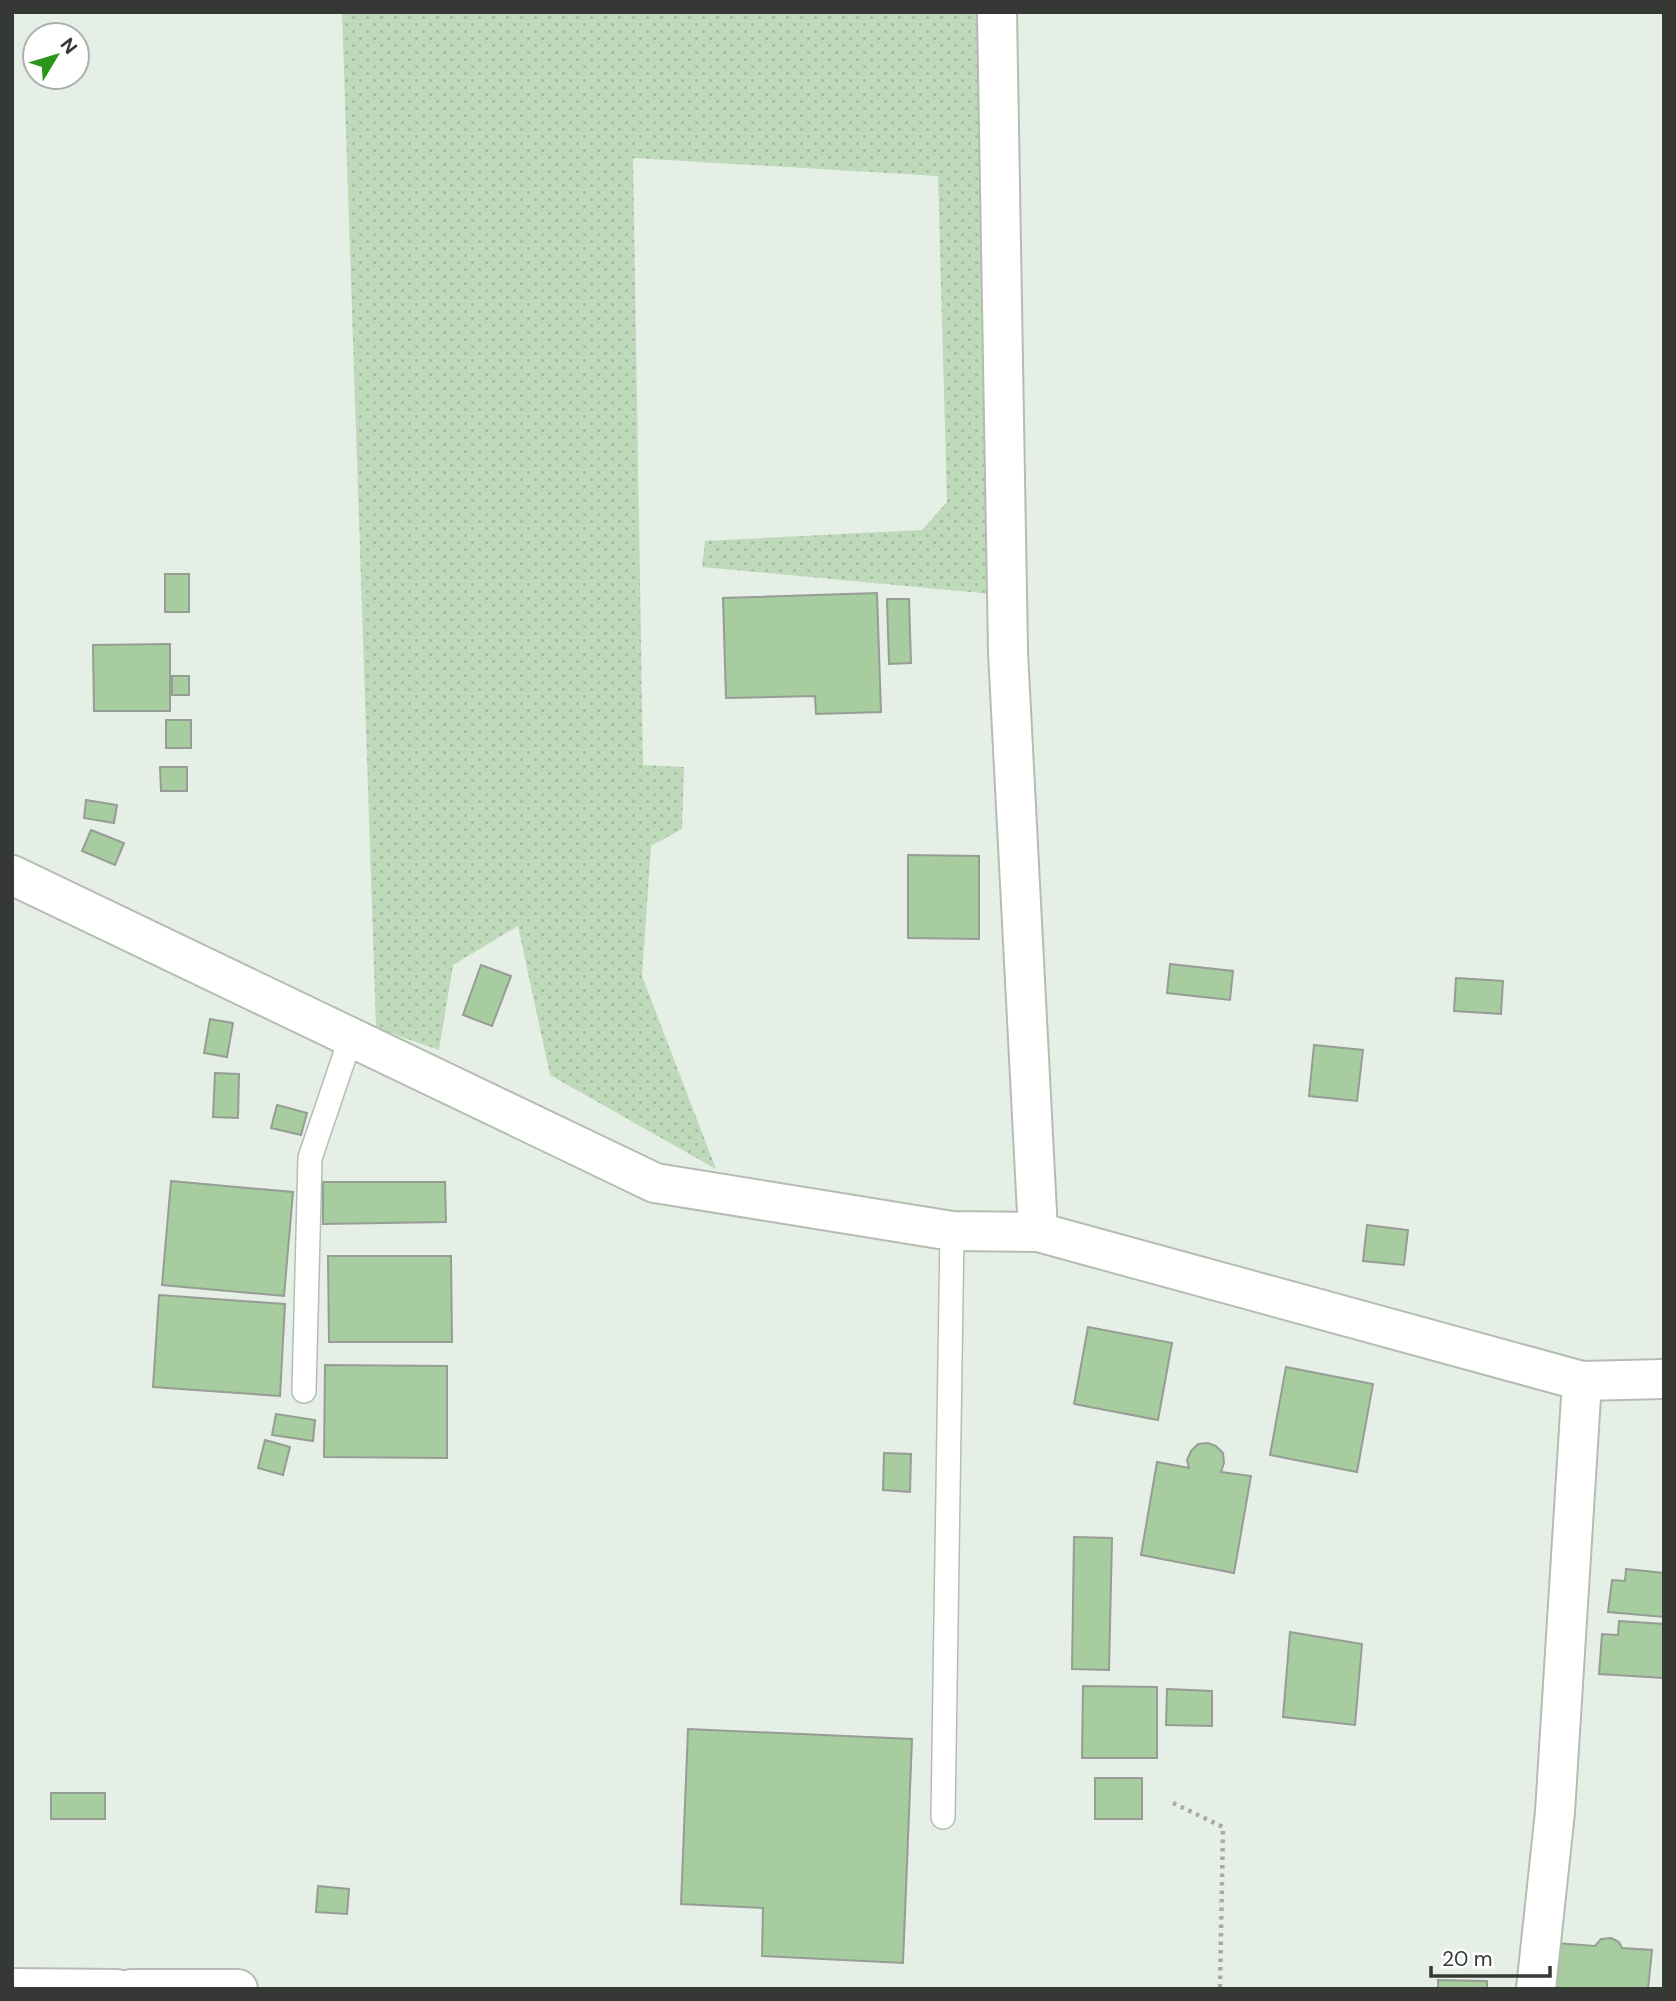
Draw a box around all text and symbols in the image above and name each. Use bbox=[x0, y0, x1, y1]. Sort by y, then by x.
north arrow bbox=[21, 21, 91, 91]
text: N bbox=[55, 33, 83, 59]
scale bar bbox=[1431, 1934, 1550, 1978]
text: 20 m bbox=[1442, 1945, 1493, 1973]

